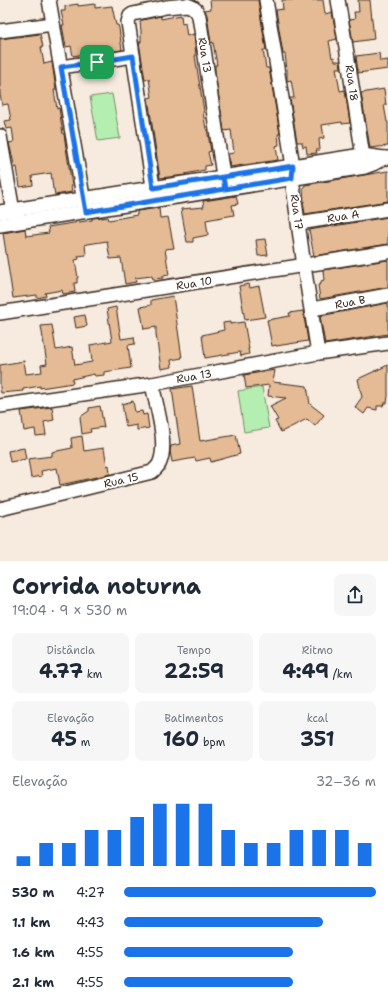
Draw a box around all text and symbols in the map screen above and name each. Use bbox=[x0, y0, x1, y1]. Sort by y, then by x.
street label: Rua 13 bbox=[194, 36, 215, 74]
pin bbox=[80, 45, 114, 79]
icon: arrive bbox=[86, 51, 108, 73]
street label: Rua 18 bbox=[342, 64, 361, 102]
street label: Rua 17 bbox=[287, 193, 306, 231]
street label: Rua A bbox=[326, 207, 360, 226]
street label: Rua 10 bbox=[175, 273, 213, 294]
street label: Rua B bbox=[334, 292, 367, 313]
street label: Rua 13 bbox=[175, 366, 213, 387]
street label: Rua 15 bbox=[102, 469, 140, 492]
text: Corrida noturna bbox=[12, 572, 201, 601]
button: share bbox=[334, 574, 376, 616]
text: 19:04 · 9 × 530 m bbox=[12, 602, 127, 619]
text: Distância bbox=[46, 643, 95, 658]
text: Tempo bbox=[177, 643, 211, 658]
text: Ritmo bbox=[302, 643, 333, 658]
text: 4.77 bbox=[39, 658, 83, 684]
text: 22:59 bbox=[164, 658, 224, 684]
text: 4:49 bbox=[282, 658, 329, 684]
text: km bbox=[83, 667, 102, 682]
text: /km bbox=[329, 667, 352, 682]
text: Elevação bbox=[47, 711, 94, 726]
text: Batimentos bbox=[164, 711, 224, 726]
text: kcal bbox=[307, 711, 328, 726]
text: 45 bbox=[51, 726, 77, 752]
text: 160 bbox=[163, 726, 199, 752]
text: 351 bbox=[300, 726, 335, 752]
text: m bbox=[77, 735, 90, 750]
text: bpm bbox=[199, 735, 225, 750]
text: Elevação bbox=[12, 773, 68, 790]
text: 32–36 m bbox=[316, 773, 376, 790]
text: 530 m bbox=[12, 884, 54, 901]
text: 4:27 bbox=[76, 884, 105, 901]
text: 1.1 km bbox=[12, 914, 50, 931]
text: 4:43 bbox=[76, 914, 105, 931]
text: 1.6 km bbox=[12, 944, 55, 961]
text: 4:55 bbox=[76, 944, 103, 961]
text: 2.1 km bbox=[12, 974, 54, 991]
text: 4:55 bbox=[76, 974, 103, 991]

